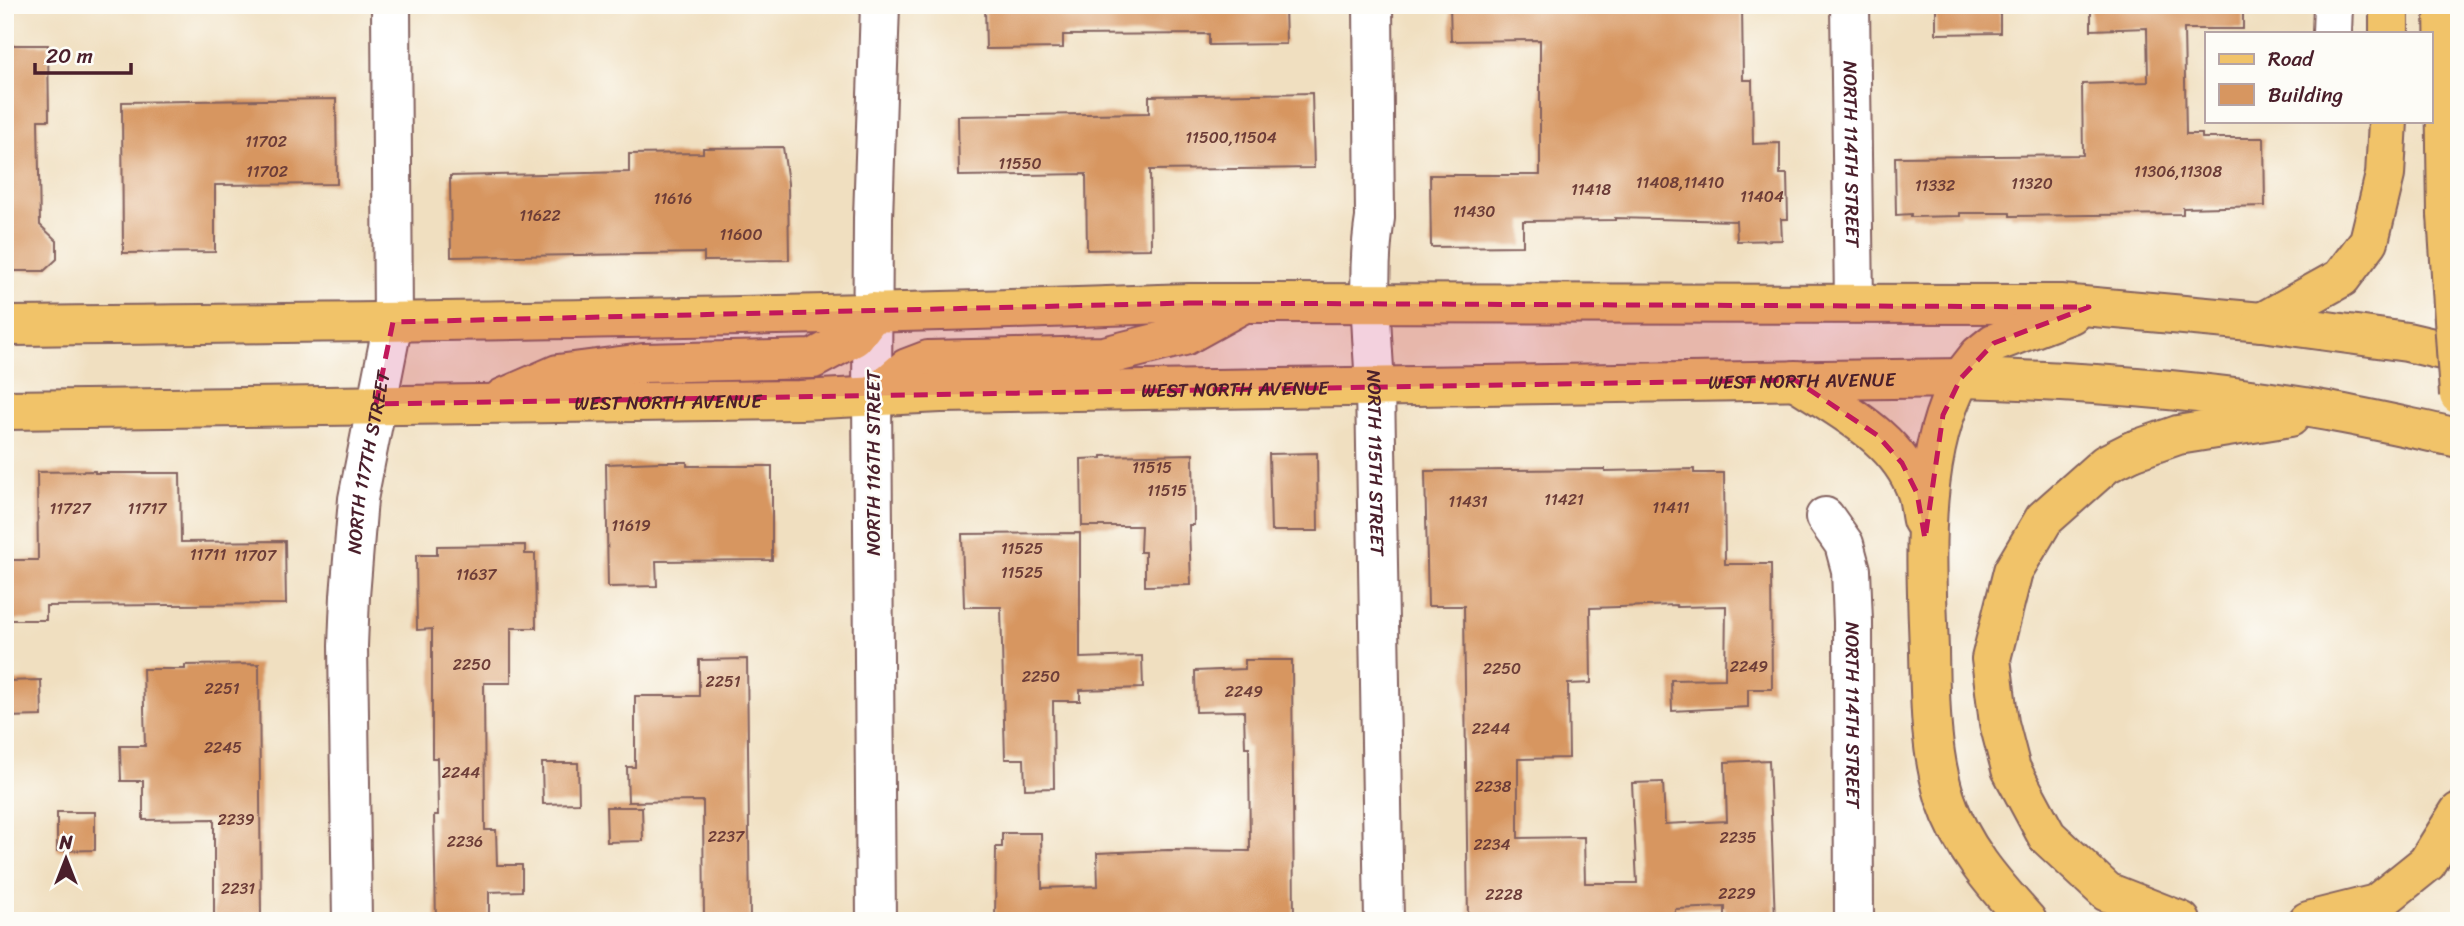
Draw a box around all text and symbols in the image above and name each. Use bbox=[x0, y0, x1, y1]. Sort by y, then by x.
scale bar bbox=[35, 32, 131, 76]
legend bbox=[2205, 32, 2432, 122]
text: 20 m bbox=[46, 37, 93, 75]
text: Road bbox=[2268, 40, 2315, 78]
street label: NORTH 114TH STREET bbox=[1834, 60, 1870, 249]
text: Building bbox=[2268, 76, 2344, 114]
house number: 11500,11504 bbox=[1185, 123, 1277, 152]
house number: 11702 bbox=[245, 127, 287, 156]
house number: 11550 bbox=[998, 149, 1042, 178]
house number: 11702 bbox=[246, 157, 288, 186]
house number: 11306,11308 bbox=[2134, 157, 2222, 186]
house number: 11408,11410 bbox=[1636, 168, 1724, 197]
house number: 11320 bbox=[2011, 169, 2053, 198]
house number: 11332 bbox=[1915, 171, 1955, 200]
house number: 11418 bbox=[1571, 175, 1611, 204]
house number: 11404 bbox=[1740, 182, 1784, 211]
house number: 11616 bbox=[654, 184, 692, 213]
house number: 11430 bbox=[1453, 197, 1495, 226]
house number: 11622 bbox=[519, 201, 561, 230]
house number: 11600 bbox=[719, 220, 763, 249]
street label: WEST NORTH AVENUE bbox=[1708, 362, 1897, 398]
street label: NORTH 117TH STREET bbox=[337, 366, 400, 555]
street label: NORTH 116TH STREET bbox=[857, 369, 890, 556]
street label: NORTH 115TH STREET bbox=[1358, 369, 1394, 557]
street label: WEST NORTH AVENUE bbox=[1141, 371, 1330, 407]
street label: WEST NORTH AVENUE bbox=[574, 384, 763, 419]
house number: 11515 bbox=[1132, 453, 1172, 482]
house number: 11515 bbox=[1147, 476, 1187, 505]
house number: 11421 bbox=[1544, 485, 1584, 514]
house number: 11431 bbox=[1448, 487, 1488, 516]
house number: 11411 bbox=[1652, 493, 1690, 522]
house number: 11727 bbox=[49, 494, 91, 523]
house number: 11717 bbox=[128, 494, 167, 523]
house number: 11619 bbox=[611, 511, 651, 540]
house number: 11525 bbox=[1001, 534, 1043, 563]
house number: 11711 bbox=[190, 540, 226, 569]
house number: 11707 bbox=[234, 541, 277, 570]
house number: 11525 bbox=[1001, 558, 1043, 587]
house number: 11637 bbox=[456, 560, 497, 589]
street label: NORTH 114TH STREET bbox=[1836, 622, 1870, 810]
house number: 2250 bbox=[453, 650, 491, 679]
house number: 2249 bbox=[1730, 652, 1768, 681]
house number: 2250 bbox=[1483, 654, 1521, 683]
house number: 2250 bbox=[1022, 662, 1060, 691]
house number: 2251 bbox=[705, 667, 741, 696]
house number: 2251 bbox=[204, 674, 240, 703]
house number: 2249 bbox=[1225, 677, 1263, 706]
house number: 2244 bbox=[1472, 714, 1510, 743]
house number: 2245 bbox=[204, 733, 242, 762]
house number: 2244 bbox=[442, 758, 480, 787]
house number: 2238 bbox=[1475, 772, 1512, 801]
house number: 2239 bbox=[217, 805, 255, 834]
house number: 2237 bbox=[708, 822, 745, 851]
house number: 2235 bbox=[1719, 823, 1757, 852]
north arrow bbox=[32, 824, 102, 894]
text: N bbox=[58, 826, 73, 859]
house number: 2236 bbox=[447, 827, 483, 856]
house number: 2234 bbox=[1473, 830, 1511, 859]
house number: 2231 bbox=[221, 874, 255, 903]
house number: 2229 bbox=[1718, 879, 1756, 908]
house number: 2228 bbox=[1485, 880, 1523, 909]

